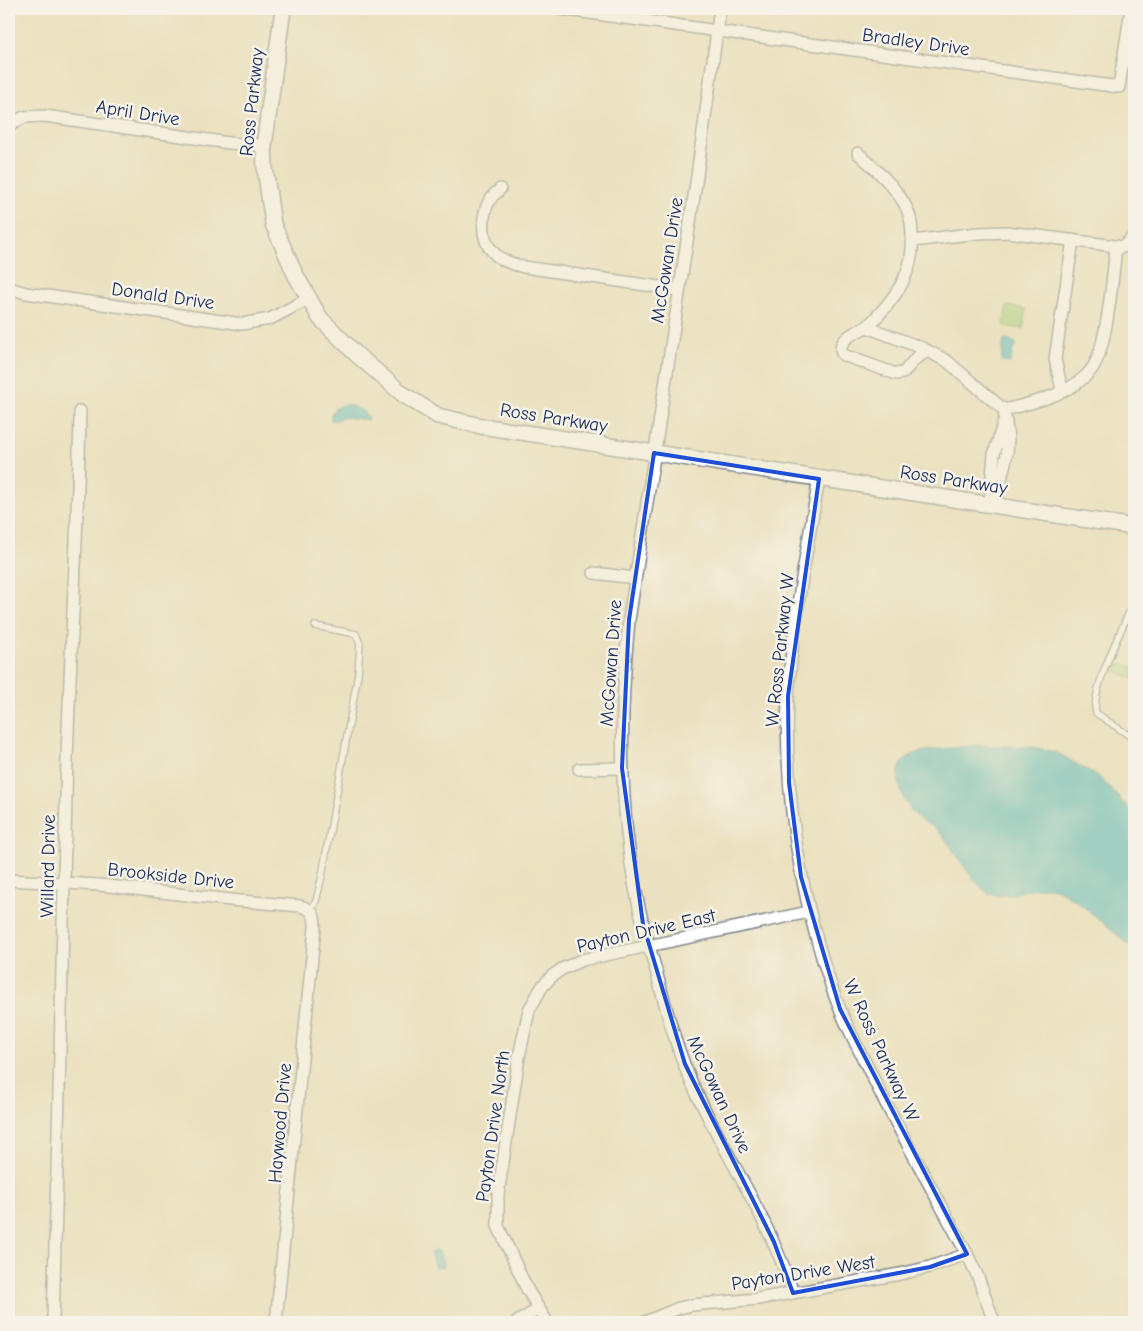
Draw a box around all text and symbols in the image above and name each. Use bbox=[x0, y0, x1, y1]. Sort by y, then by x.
street label: Bradley Drive bbox=[861, 24, 971, 60]
street label: Ross Parkway bbox=[235, 46, 269, 157]
street label: April Drive bbox=[94, 96, 181, 130]
street label: McGowan Drive bbox=[646, 196, 688, 325]
street label: Donald Drive bbox=[110, 278, 216, 314]
street label: Ross Parkway bbox=[498, 399, 610, 437]
street label: Ross Parkway bbox=[898, 461, 1010, 499]
street label: W Ross Parkway W bbox=[761, 572, 799, 728]
street label: McGowan Drive bbox=[596, 599, 626, 727]
street label: Willard Drive bbox=[36, 814, 60, 918]
street label: Brookside Drive bbox=[106, 858, 235, 894]
street label: Payton Drive East bbox=[575, 904, 718, 958]
street label: W Ross Parkway W bbox=[838, 976, 924, 1126]
street label: McGowan Drive bbox=[682, 1032, 756, 1157]
street label: Payton Drive North bbox=[471, 1049, 515, 1203]
street label: Haywood Drive bbox=[264, 1062, 296, 1184]
street label: Payton Drive West bbox=[730, 1251, 877, 1295]

